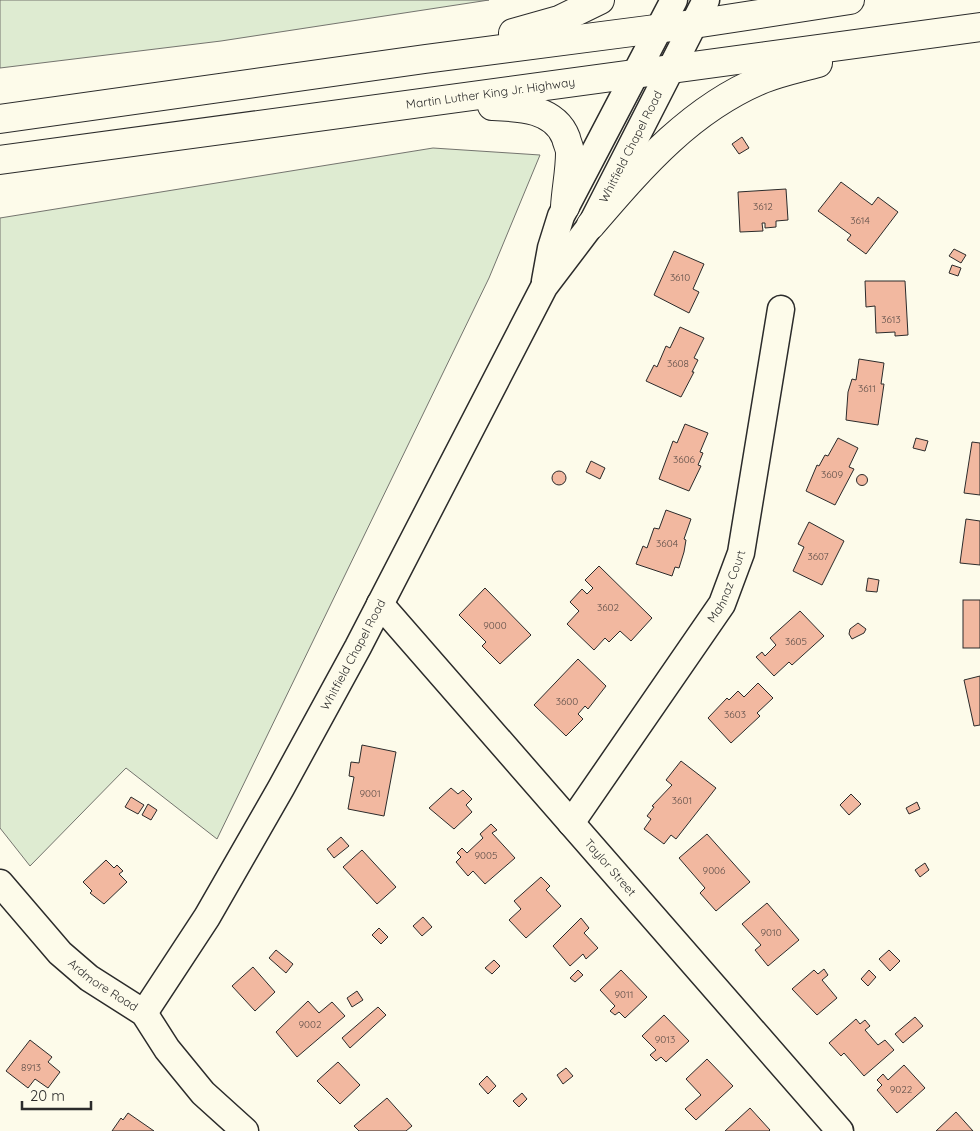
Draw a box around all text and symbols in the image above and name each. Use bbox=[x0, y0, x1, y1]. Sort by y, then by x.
street label: Martin Luther King Jr. Highway bbox=[405, 74, 576, 112]
street label: Whitfield Chapel Road bbox=[596, 88, 665, 205]
house number: 3612 bbox=[753, 200, 773, 213]
house number: 3614 bbox=[850, 214, 870, 227]
house number: 3610 bbox=[670, 271, 690, 284]
house number: 3613 bbox=[881, 313, 901, 326]
house number: 3608 bbox=[667, 357, 689, 370]
house number: 3611 bbox=[858, 382, 876, 395]
house number: 3606 bbox=[673, 453, 696, 466]
house number: 3609 bbox=[821, 468, 843, 481]
house number: 3604 bbox=[656, 537, 678, 550]
street label: Mahnaz Court bbox=[704, 549, 748, 625]
house number: 3607 bbox=[807, 550, 829, 563]
street label: Whitfield Chapel Road bbox=[317, 597, 388, 713]
house number: 3602 bbox=[597, 601, 620, 614]
house number: 9000 bbox=[483, 619, 507, 632]
house number: 3605 bbox=[785, 635, 807, 648]
house number: 3600 bbox=[556, 695, 578, 708]
house number: 3603 bbox=[724, 708, 746, 721]
house number: 9001 bbox=[359, 787, 381, 800]
house number: 3601 bbox=[672, 794, 692, 807]
street label: Taylor Street bbox=[582, 836, 639, 899]
house number: 9005 bbox=[475, 849, 497, 862]
house number: 9006 bbox=[703, 864, 726, 877]
house number: 9010 bbox=[760, 926, 782, 939]
street label: Ardmore Road bbox=[65, 955, 141, 1014]
house number: 9011 bbox=[615, 988, 633, 1001]
house number: 9002 bbox=[298, 1018, 322, 1031]
house number: 9013 bbox=[655, 1033, 675, 1046]
house number: 8913 bbox=[21, 1061, 41, 1074]
scale bar bbox=[22, 1078, 91, 1110]
house number: 9022 bbox=[890, 1083, 913, 1096]
text: 20 m bbox=[30, 1086, 65, 1105]

